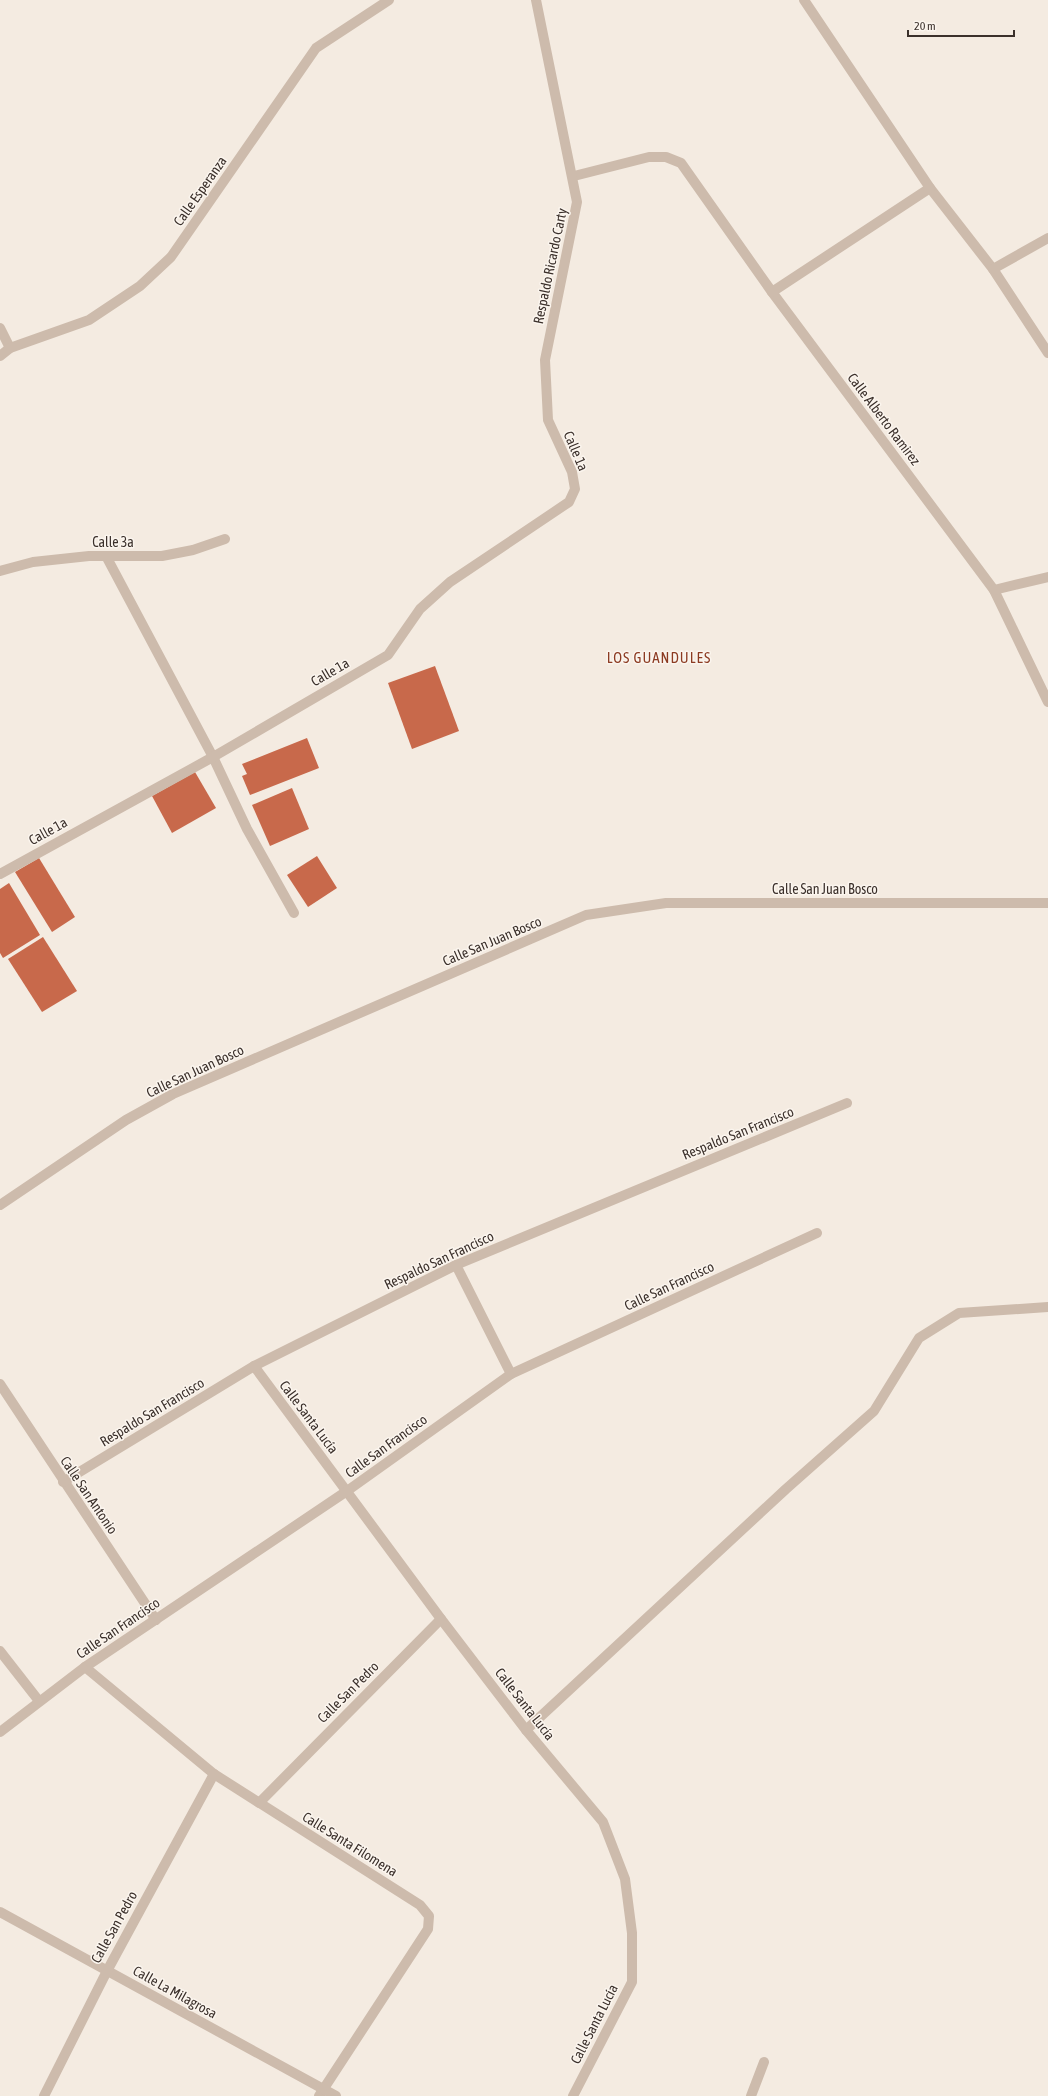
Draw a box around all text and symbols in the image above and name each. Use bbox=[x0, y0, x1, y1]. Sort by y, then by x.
scale bar bbox=[908, 12, 1014, 38]
text: 20 m bbox=[914, 19, 936, 33]
street label: Calle Esperanza bbox=[170, 153, 230, 229]
street label: Respaldo Ricardo Carty bbox=[530, 206, 570, 325]
street label: Calle Alberto Ramirez bbox=[844, 370, 924, 468]
street label: Calle 1a bbox=[561, 429, 591, 473]
street label: Calle 3a bbox=[92, 534, 134, 550]
district label: LOS GUANDULES bbox=[607, 649, 711, 666]
street label: Calle 1a bbox=[308, 655, 352, 689]
street label: Calle 1a bbox=[26, 814, 70, 848]
street label: Calle San Juan Bosco bbox=[772, 881, 878, 897]
street label: Calle San Juan Bosco bbox=[440, 913, 544, 969]
street label: Calle San Juan Bosco bbox=[144, 1041, 246, 1101]
street label: Respaldo San Francisco bbox=[680, 1103, 796, 1163]
street label: Respaldo San Francisco bbox=[382, 1228, 496, 1292]
street label: Calle San Francisco bbox=[622, 1258, 716, 1314]
street label: Respaldo San Francisco bbox=[97, 1375, 207, 1449]
street label: Calle Santa Lucía bbox=[276, 1377, 342, 1457]
street label: Calle San Francisco bbox=[342, 1411, 430, 1481]
street label: Calle San Antonio bbox=[57, 1453, 121, 1537]
street label: Calle San Francisco bbox=[73, 1594, 163, 1662]
street label: Calle San Pedro bbox=[314, 1658, 382, 1726]
street label: Calle Santa Lucía bbox=[492, 1665, 558, 1743]
street label: Calle Santa Filomena bbox=[300, 1808, 400, 1880]
street label: Calle San Pedro bbox=[88, 1888, 140, 1966]
street label: Calle La Milagrosa bbox=[130, 1962, 220, 2022]
street label: Calle Santa Lucía bbox=[567, 1982, 621, 2066]

